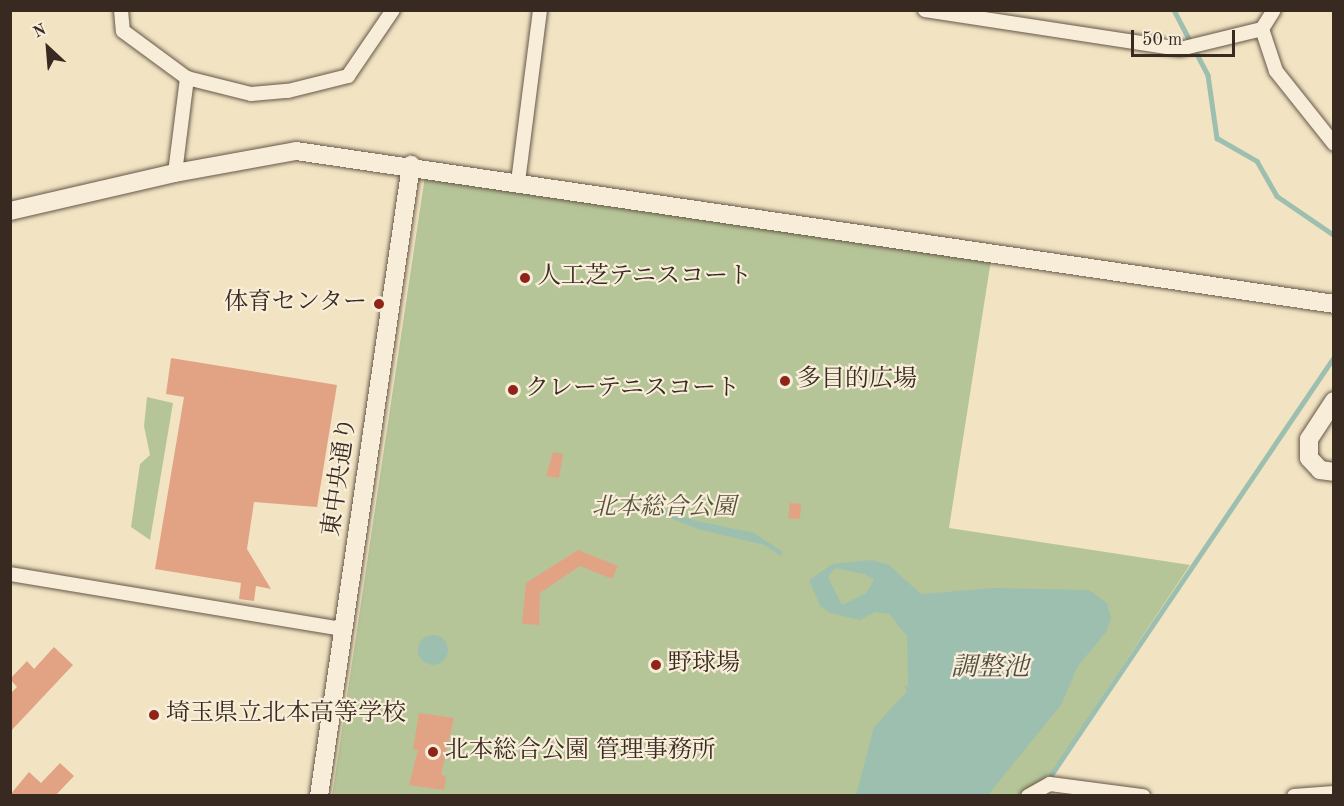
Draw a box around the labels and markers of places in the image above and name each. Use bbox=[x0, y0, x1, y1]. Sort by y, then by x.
place label: 人工芝テニスコート bbox=[537, 264, 753, 292]
marker: 人工芝テニスコート bbox=[518, 271, 532, 285]
place label: 体育センター bbox=[223, 290, 367, 318]
marker: 体育センター bbox=[372, 297, 386, 311]
place label: 多目的広場 bbox=[797, 367, 917, 395]
marker: 多目的広場 bbox=[778, 374, 792, 388]
place label: クレーテニスコート bbox=[525, 376, 741, 404]
marker: クレーテニスコート bbox=[506, 383, 520, 397]
place label: 野球場 bbox=[668, 651, 740, 679]
marker: 野球場 bbox=[649, 658, 663, 672]
place label: 埼玉県立北本高等学校 bbox=[166, 701, 406, 729]
marker: 埼玉県立北本高等学校 bbox=[147, 708, 161, 722]
place label: 北本総合公園 管理事務所 bbox=[445, 738, 716, 766]
marker: 北本総合公園 管理事務所 bbox=[426, 745, 440, 759]

